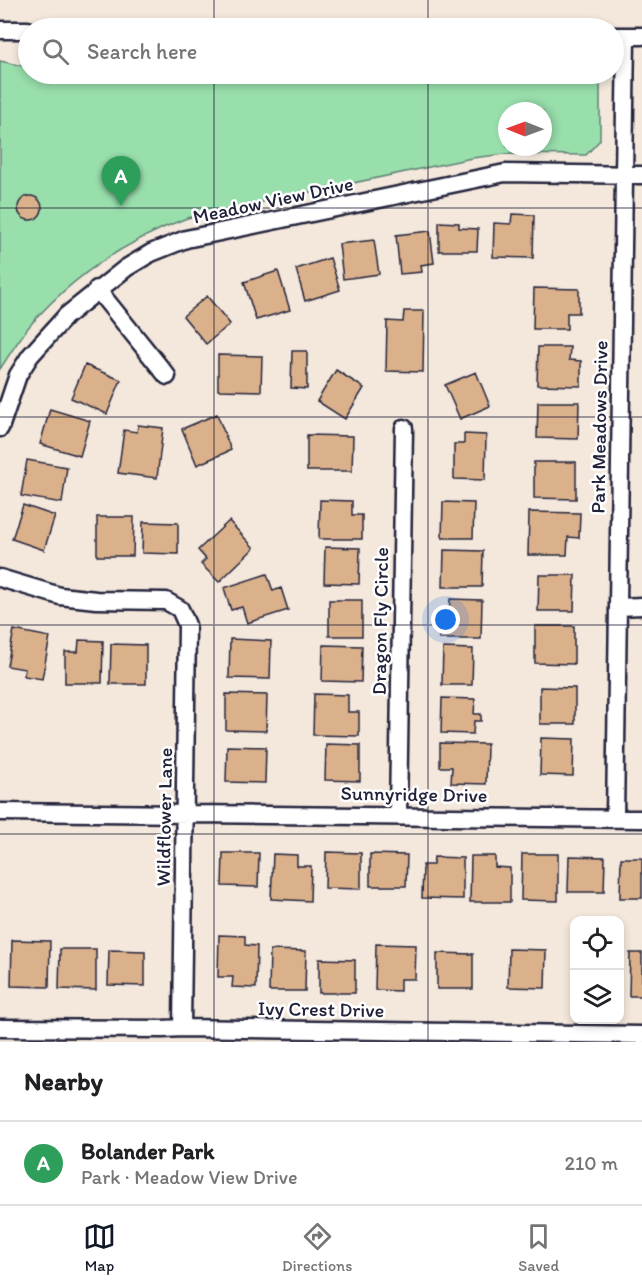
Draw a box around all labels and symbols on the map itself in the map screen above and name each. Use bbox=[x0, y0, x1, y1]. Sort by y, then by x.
north arrow bbox=[498, 102, 552, 156]
pin: A bbox=[102, 156, 140, 206]
street label: Meadow View Drive bbox=[191, 171, 355, 229]
street label: Park Meadows Drive bbox=[585, 340, 613, 514]
street label: Dragon Fly Circle bbox=[367, 547, 393, 695]
your location bbox=[431, 605, 460, 634]
street label: Wildflower Lane bbox=[151, 747, 177, 887]
street label: Sunnyridge Drive bbox=[340, 781, 488, 807]
street label: Ivy Crest Drive bbox=[258, 996, 384, 1022]

